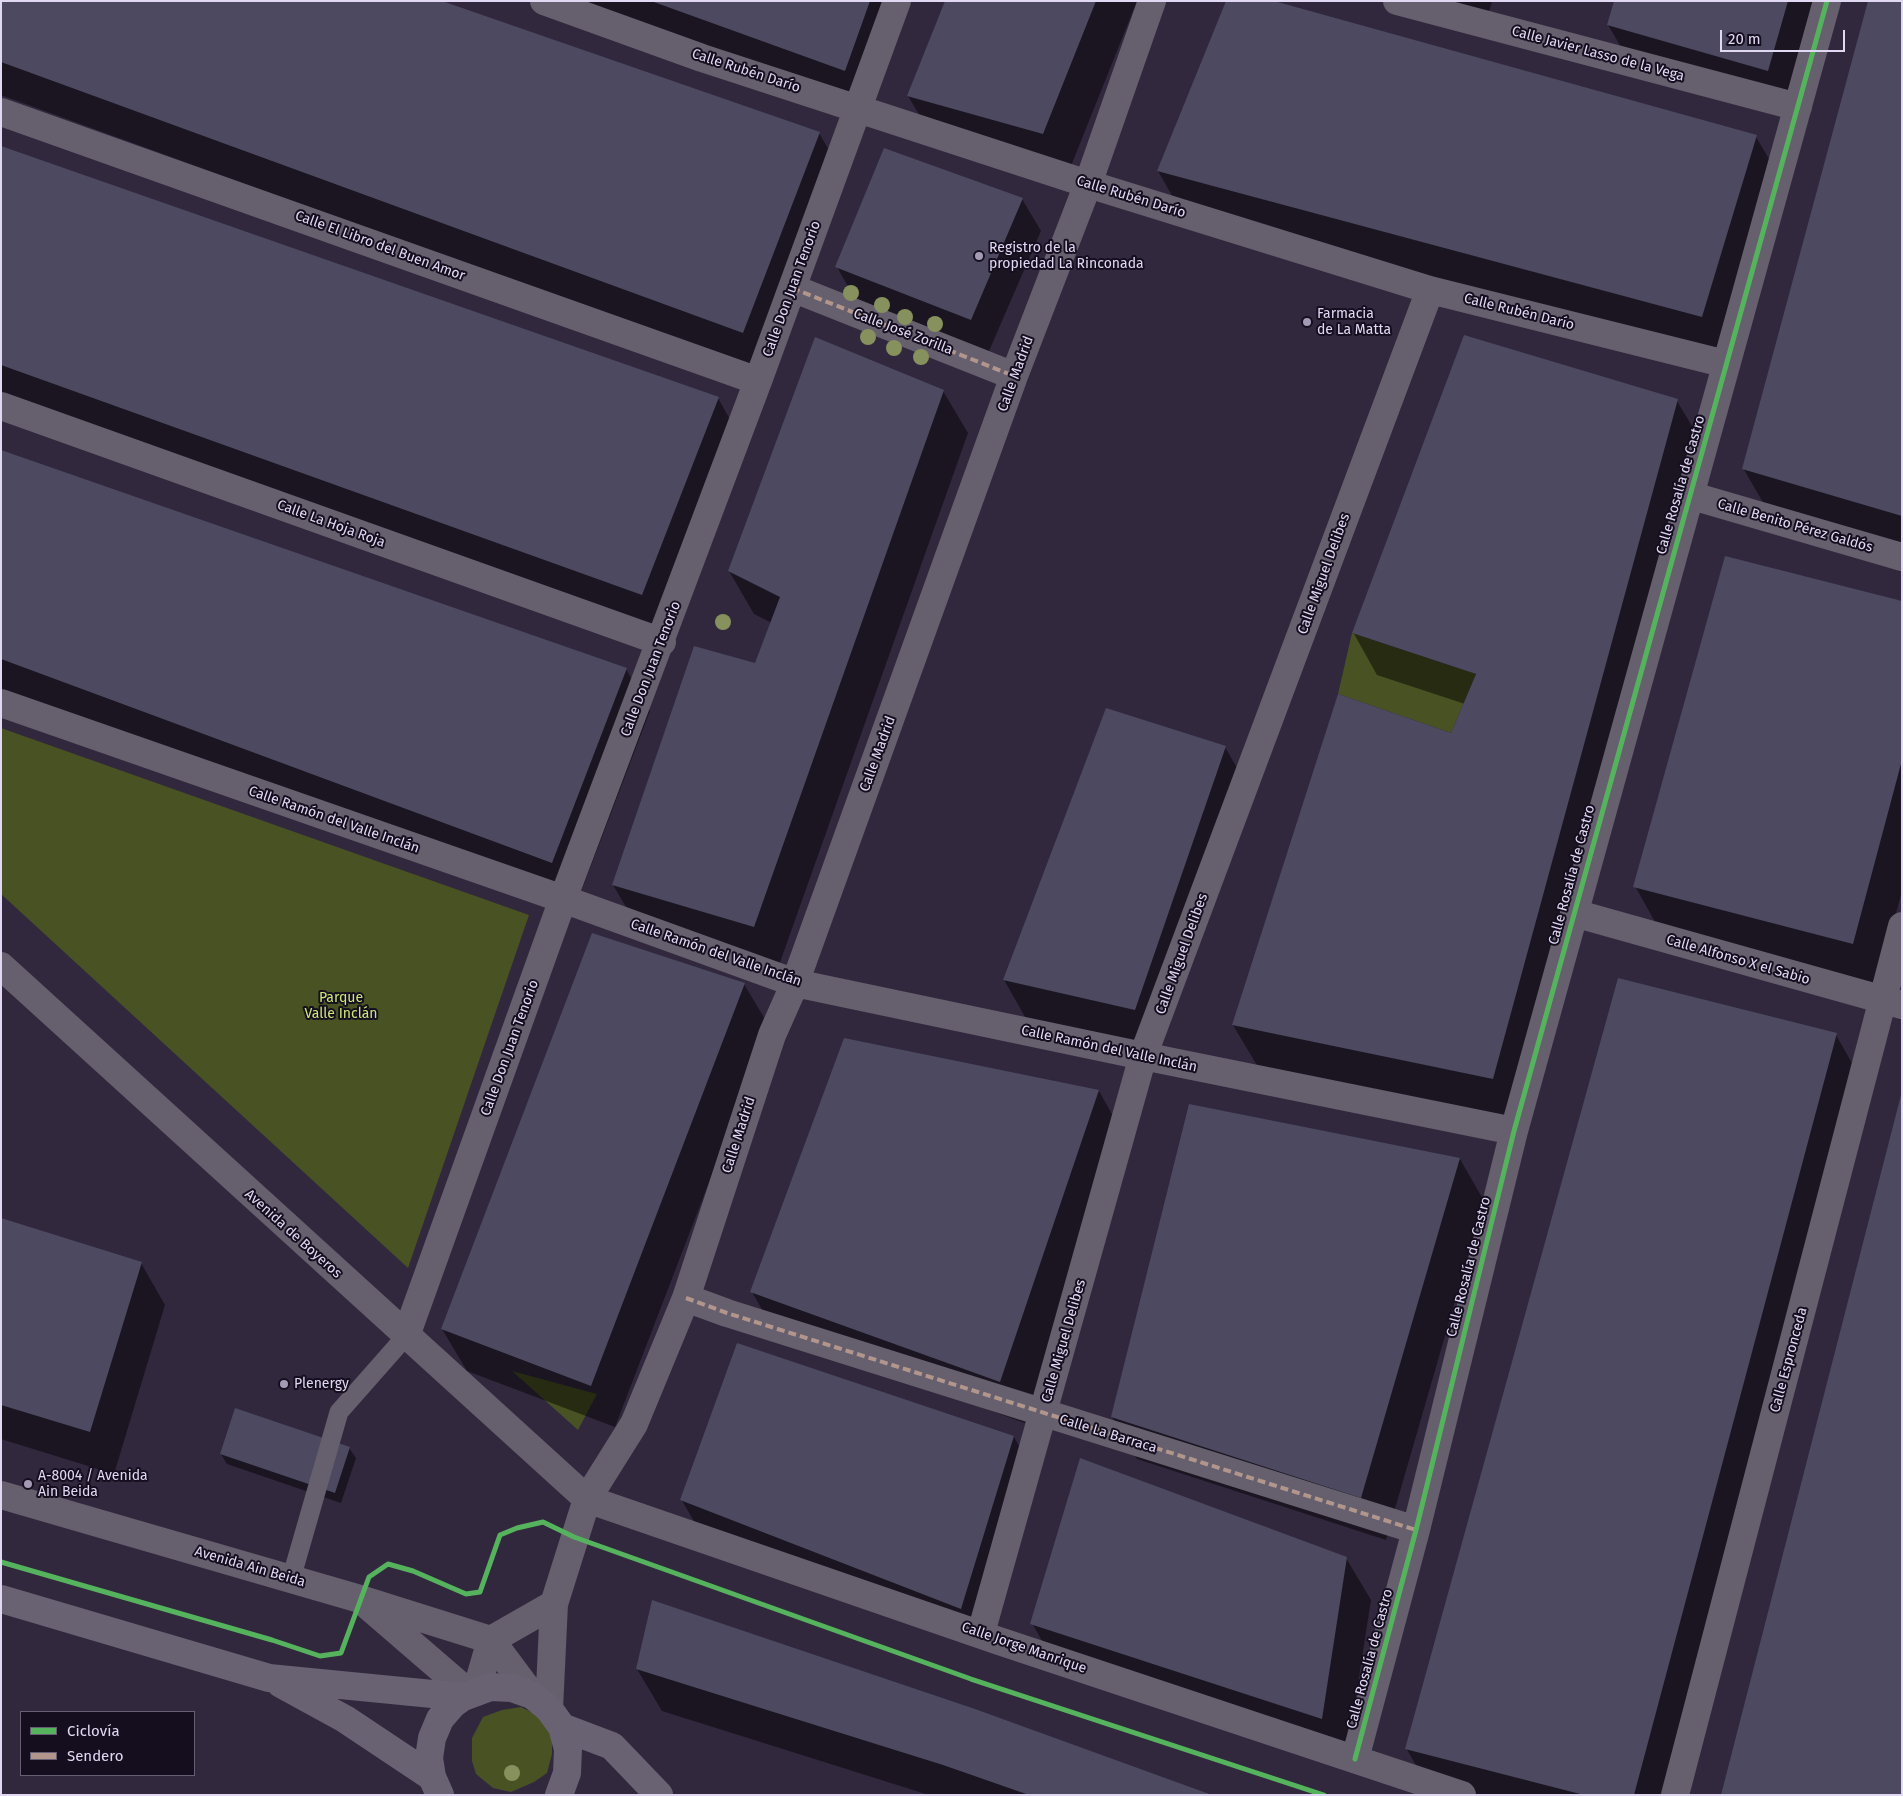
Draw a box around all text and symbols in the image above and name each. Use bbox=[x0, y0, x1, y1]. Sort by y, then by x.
scale bar bbox=[1723, 20, 1848, 52]
street label: Calle Javier Lasso de la Vega bbox=[1510, 23, 1686, 85]
text: 20 m bbox=[1728, 30, 1761, 48]
street label: Calle Rubén Darío bbox=[690, 46, 802, 96]
street label: Calle Rubén Darío bbox=[1074, 172, 1188, 222]
street label: Calle El Libro del Buen Amor bbox=[293, 207, 467, 285]
street label: Calle Don Juan Tenorio bbox=[760, 219, 824, 359]
place label: Registro de la propiedad La Rinconada bbox=[989, 240, 1144, 272]
marker: Registro de la propiedad La Rinconada bbox=[973, 250, 985, 262]
street label: Calle Rubén Darío bbox=[1462, 290, 1576, 334]
street label: Calle José Zorilla bbox=[851, 305, 955, 359]
place label: Farmacia de La Matta bbox=[1317, 306, 1391, 338]
marker: Farmacia de La Matta bbox=[1301, 316, 1313, 328]
street label: Calle Madrid bbox=[995, 334, 1037, 414]
street label: Calle Rosalía de Castro bbox=[1653, 413, 1709, 557]
street label: Calle Benito Pérez Galdós bbox=[1715, 496, 1875, 556]
street label: Calle La Hoja Roja bbox=[275, 497, 387, 551]
street label: Calle Miguel Delibes bbox=[1294, 511, 1354, 637]
street label: Calle Don Juan Tenorio bbox=[617, 599, 685, 739]
street label: Calle Madrid bbox=[857, 714, 899, 794]
street label: Calle Ramón del Valle Inclán bbox=[246, 783, 422, 857]
street label: Calle Rosalía de Castro bbox=[1545, 803, 1599, 947]
street label: Calle Miguel Delibes bbox=[1152, 891, 1212, 1017]
street label: Calle Ramón del Valle Inclán bbox=[628, 916, 804, 990]
street label: Calle Alfonso X el Sabio bbox=[1664, 931, 1812, 989]
street label: Calle Don Juan Tenorio bbox=[478, 978, 542, 1118]
park label: Parque Valle Inclán bbox=[304, 990, 378, 1022]
street label: Calle Ramón del Valle Inclán bbox=[1019, 1022, 1199, 1076]
street label: Calle Madrid bbox=[719, 1095, 759, 1175]
street label: Avenida de Boyeros bbox=[241, 1186, 345, 1282]
street label: Calle Rosalía de Castro bbox=[1443, 1195, 1495, 1339]
street label: Calle Miguel Delibes bbox=[1038, 1277, 1090, 1405]
street label: Calle Espronceda bbox=[1767, 1306, 1811, 1414]
place label: Plenergy bbox=[294, 1376, 349, 1392]
marker: Plenergy bbox=[278, 1378, 290, 1390]
street label: Calle La Barraca bbox=[1057, 1411, 1159, 1457]
place label: A-8004 / Avenida Ain Beida bbox=[38, 1468, 148, 1500]
marker: A-8004 / Avenida Ain Beida bbox=[22, 1478, 34, 1490]
street label: Avenida Ain Beida bbox=[193, 1543, 307, 1591]
street label: Calle Rosalía de Castro bbox=[1343, 1587, 1397, 1731]
street label: Calle Jorge Manrique bbox=[959, 1619, 1089, 1677]
legend bbox=[20, 1711, 195, 1776]
text: Ciclovía bbox=[67, 1722, 120, 1740]
text: Sendero bbox=[67, 1747, 123, 1765]

